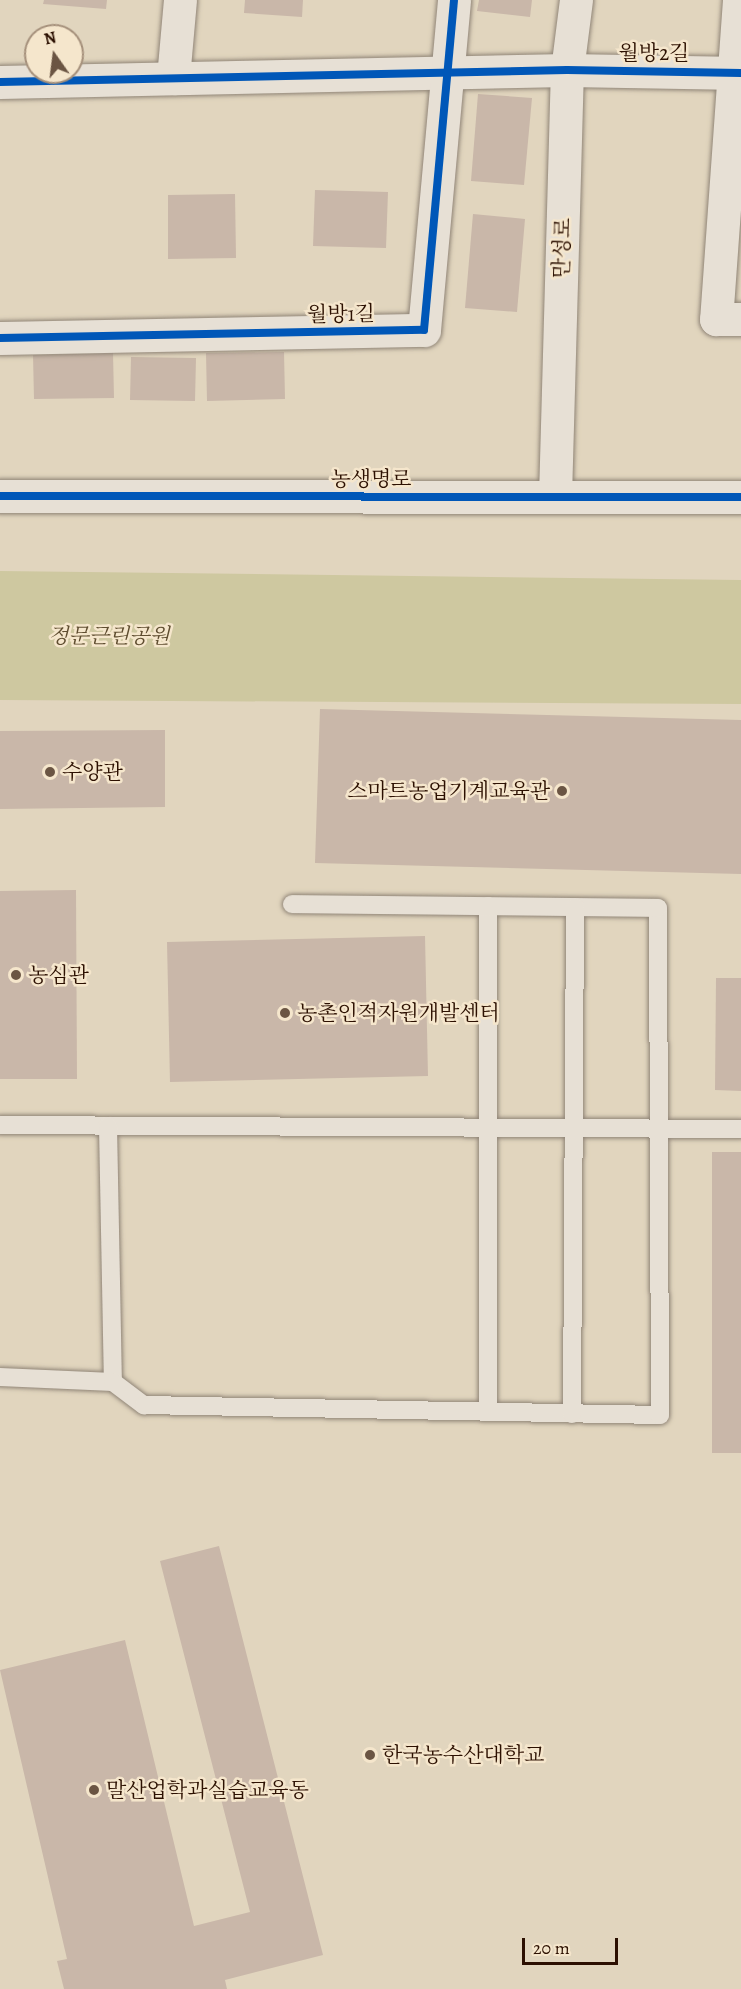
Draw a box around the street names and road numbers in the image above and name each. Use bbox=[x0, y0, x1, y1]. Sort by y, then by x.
street label: 월방2길 bbox=[619, 40, 689, 66]
street label: 만성로 bbox=[548, 217, 576, 279]
street label: 월방1길 bbox=[307, 301, 375, 327]
street label: 농생명로 bbox=[330, 466, 412, 492]

